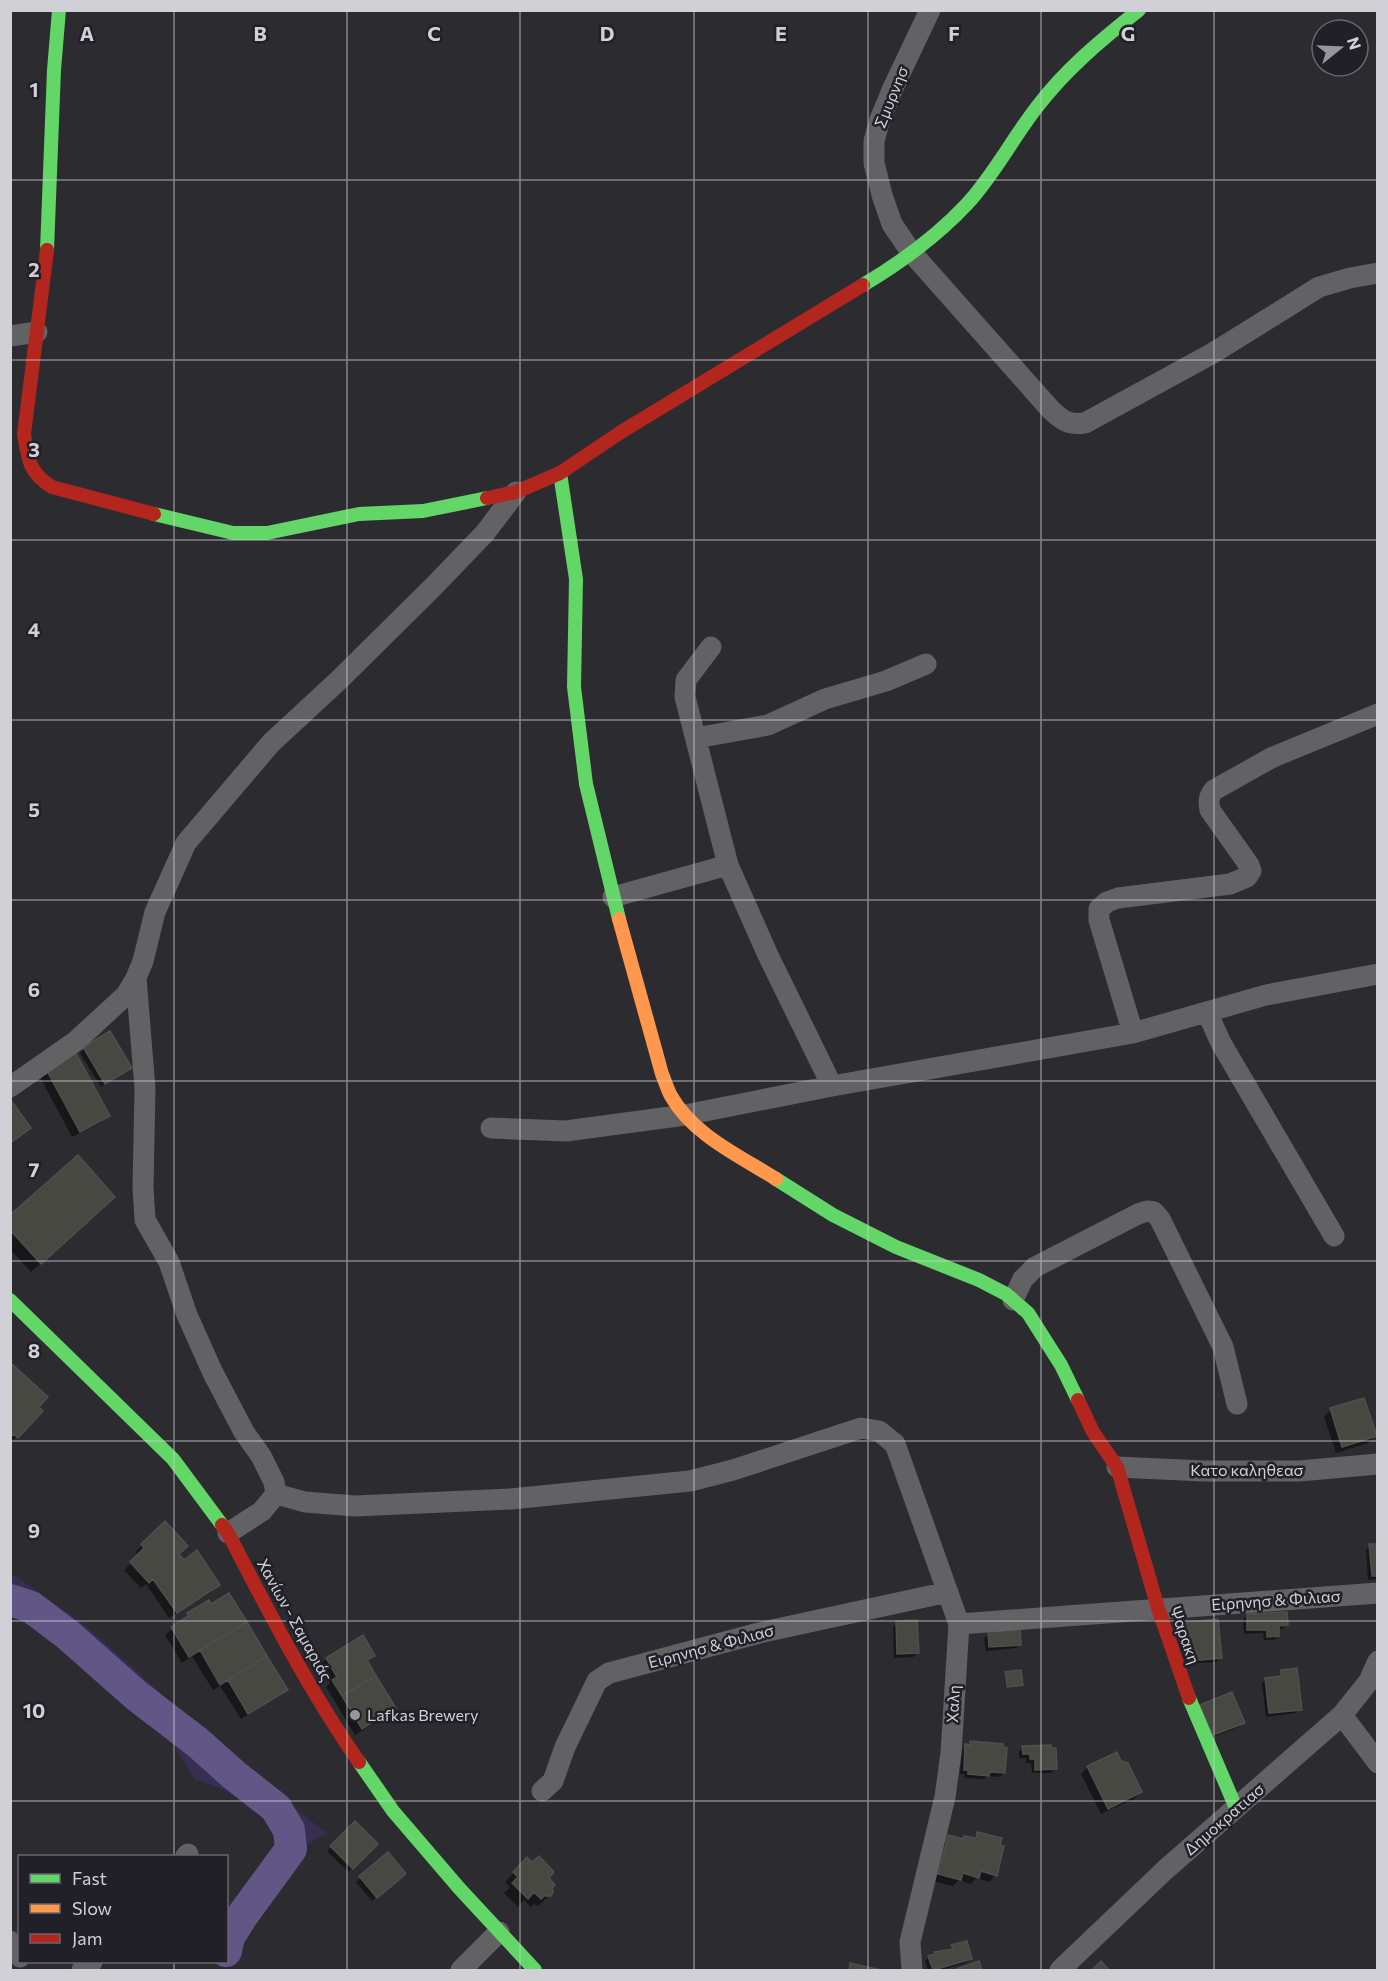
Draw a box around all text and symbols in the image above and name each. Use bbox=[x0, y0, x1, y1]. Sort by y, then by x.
north arrow bbox=[1310, 18, 1370, 78]
text: A bbox=[80, 21, 94, 45]
text: B bbox=[253, 21, 267, 45]
text: C bbox=[427, 21, 441, 45]
text: D bbox=[600, 21, 614, 45]
text: E bbox=[775, 21, 787, 45]
text: F bbox=[948, 21, 960, 45]
text: G bbox=[1121, 21, 1135, 45]
text: N bbox=[1344, 35, 1366, 52]
street label: Σμυρνησ bbox=[870, 63, 911, 130]
text: 1 bbox=[29, 77, 39, 101]
text: 2 bbox=[28, 257, 40, 281]
text: 3 bbox=[28, 437, 40, 461]
text: 4 bbox=[28, 617, 40, 641]
text: 5 bbox=[28, 797, 40, 821]
text: 6 bbox=[28, 977, 40, 1001]
text: 7 bbox=[29, 1157, 40, 1181]
text: 8 bbox=[28, 1338, 40, 1362]
street label: Κατο καληθεασ bbox=[1190, 1460, 1304, 1479]
text: 9 bbox=[28, 1518, 40, 1542]
street label: Χανίων - Σαμαριάς bbox=[254, 1555, 337, 1684]
street label: Ειρηνησ & Φιλιασ bbox=[1211, 1586, 1341, 1613]
street label: Ψαρακη bbox=[1167, 1603, 1204, 1666]
street label: Ειρηνησ & Φιλιασ bbox=[646, 1620, 776, 1671]
street label: Χαλη bbox=[942, 1685, 963, 1723]
text: 10 bbox=[23, 1698, 45, 1722]
place label: Lafkas Brewery bbox=[367, 1705, 479, 1724]
marker: Lafkas Brewery bbox=[348, 1708, 362, 1722]
street label: Δημοκρατιασ bbox=[1180, 1779, 1268, 1859]
legend bbox=[18, 1855, 228, 1963]
text: Fast bbox=[72, 1867, 107, 1889]
text: Slow bbox=[72, 1897, 112, 1919]
text: Jam bbox=[72, 1927, 102, 1949]

